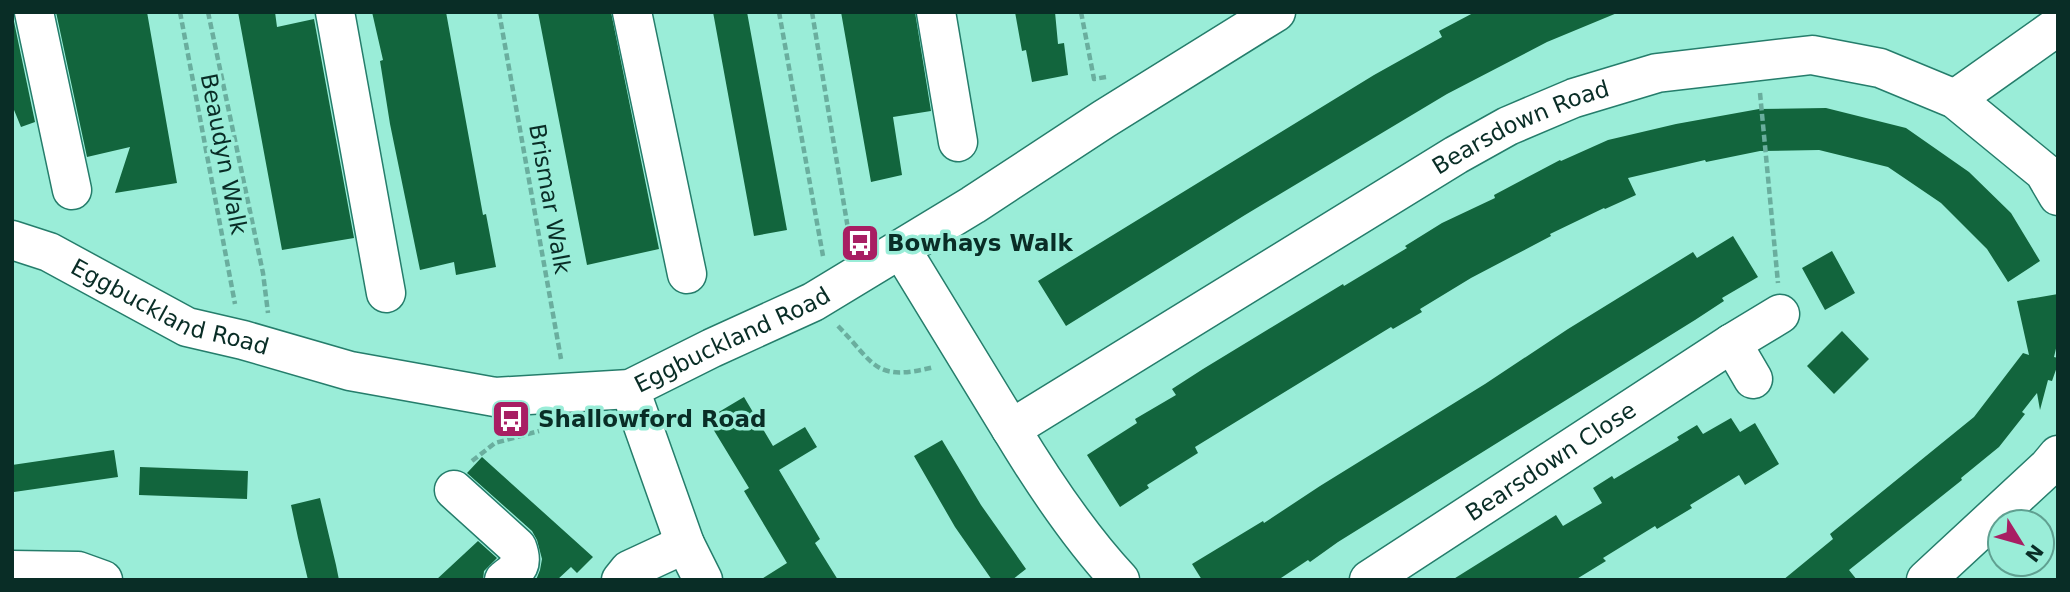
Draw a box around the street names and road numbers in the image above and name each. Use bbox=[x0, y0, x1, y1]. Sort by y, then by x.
street label: Beaudyn Walk bbox=[196, 71, 253, 238]
street label: Bearsdown Road bbox=[1428, 75, 1612, 179]
street label: Brismar Walk bbox=[524, 122, 576, 277]
street label: Eggbuckland Road bbox=[67, 254, 272, 360]
street label: Eggbuckland Road bbox=[630, 282, 835, 398]
street label: Bearsdown Close bbox=[1461, 396, 1641, 526]

